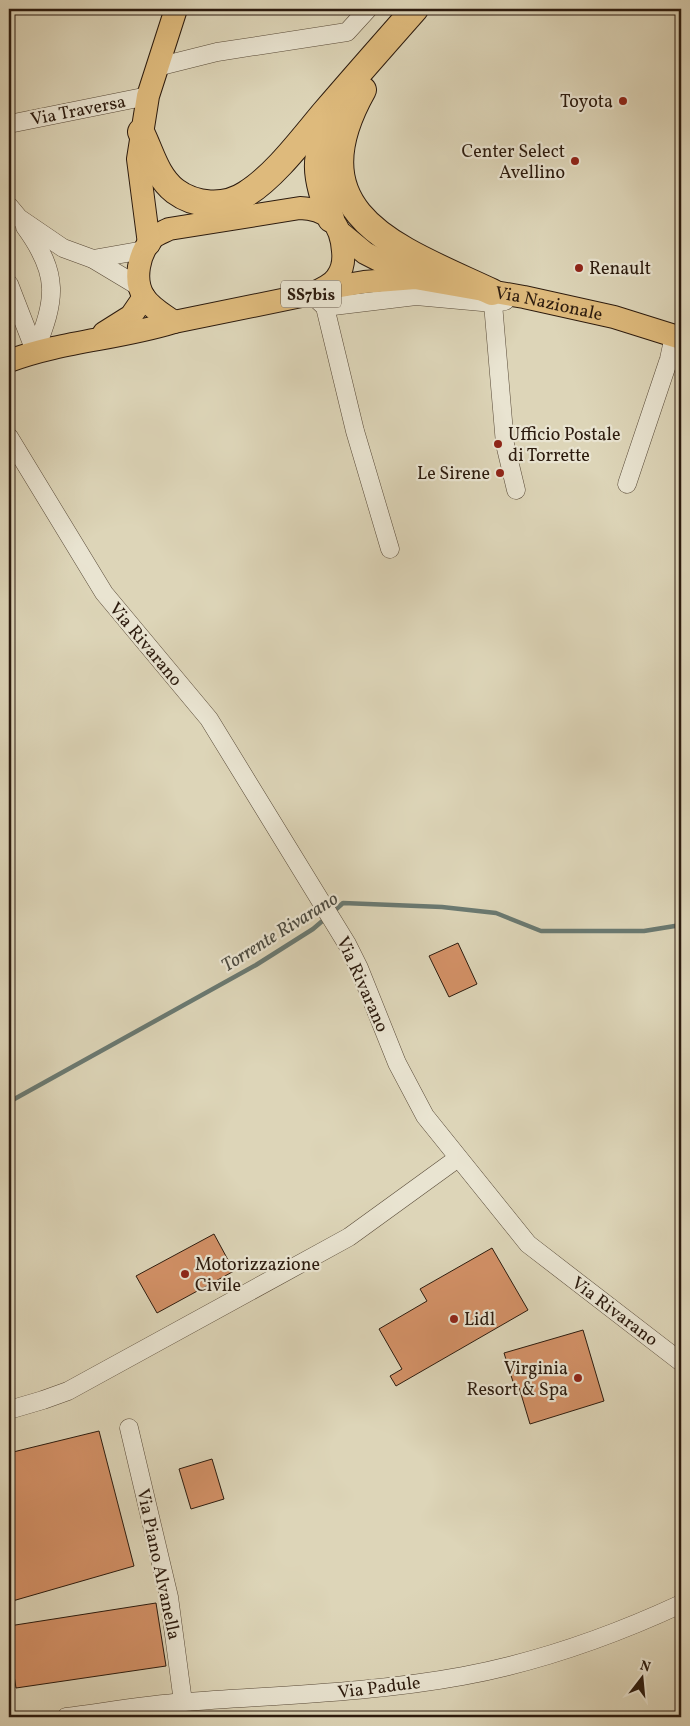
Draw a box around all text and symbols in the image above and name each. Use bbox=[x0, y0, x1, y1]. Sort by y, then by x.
street label: Via Traversa bbox=[28, 90, 128, 133]
place label: Toyota bbox=[560, 90, 613, 115]
marker: Toyota bbox=[617, 95, 629, 107]
place label: Center Select Avellino bbox=[461, 140, 565, 186]
marker: Center Select Avellino bbox=[569, 155, 581, 167]
place label: Renault bbox=[589, 257, 651, 282]
marker: Renault bbox=[573, 262, 585, 274]
road number: SS7bis bbox=[281, 280, 341, 308]
street label: Via Nazionale bbox=[493, 281, 605, 328]
place label: Ufficio Postale di Torrette bbox=[508, 423, 620, 469]
marker: Ufficio Postale di Torrette bbox=[492, 438, 504, 450]
place label: Le Sirene bbox=[417, 462, 490, 487]
marker: Le Sirene bbox=[494, 467, 506, 479]
street label: Via Rivarano bbox=[102, 598, 187, 692]
water label: Torrente Rivarano bbox=[217, 886, 344, 979]
street label: Via Rivarano bbox=[329, 933, 394, 1036]
place label: Motorizzazione Civile bbox=[195, 1253, 320, 1299]
marker: Motorizzazione Civile bbox=[179, 1268, 191, 1280]
street label: Via Rivarano bbox=[566, 1271, 663, 1353]
place label: Lidl bbox=[464, 1308, 495, 1333]
marker: Lidl bbox=[448, 1313, 460, 1325]
place label: Virginia Resort & Spa bbox=[467, 1357, 568, 1403]
marker: Virginia Resort & Spa bbox=[572, 1372, 584, 1384]
street label: Via Piano Alvanella bbox=[129, 1487, 186, 1642]
north arrow bbox=[618, 1654, 668, 1704]
text: N bbox=[638, 1656, 653, 1677]
street label: Via Padule bbox=[336, 1671, 422, 1706]

